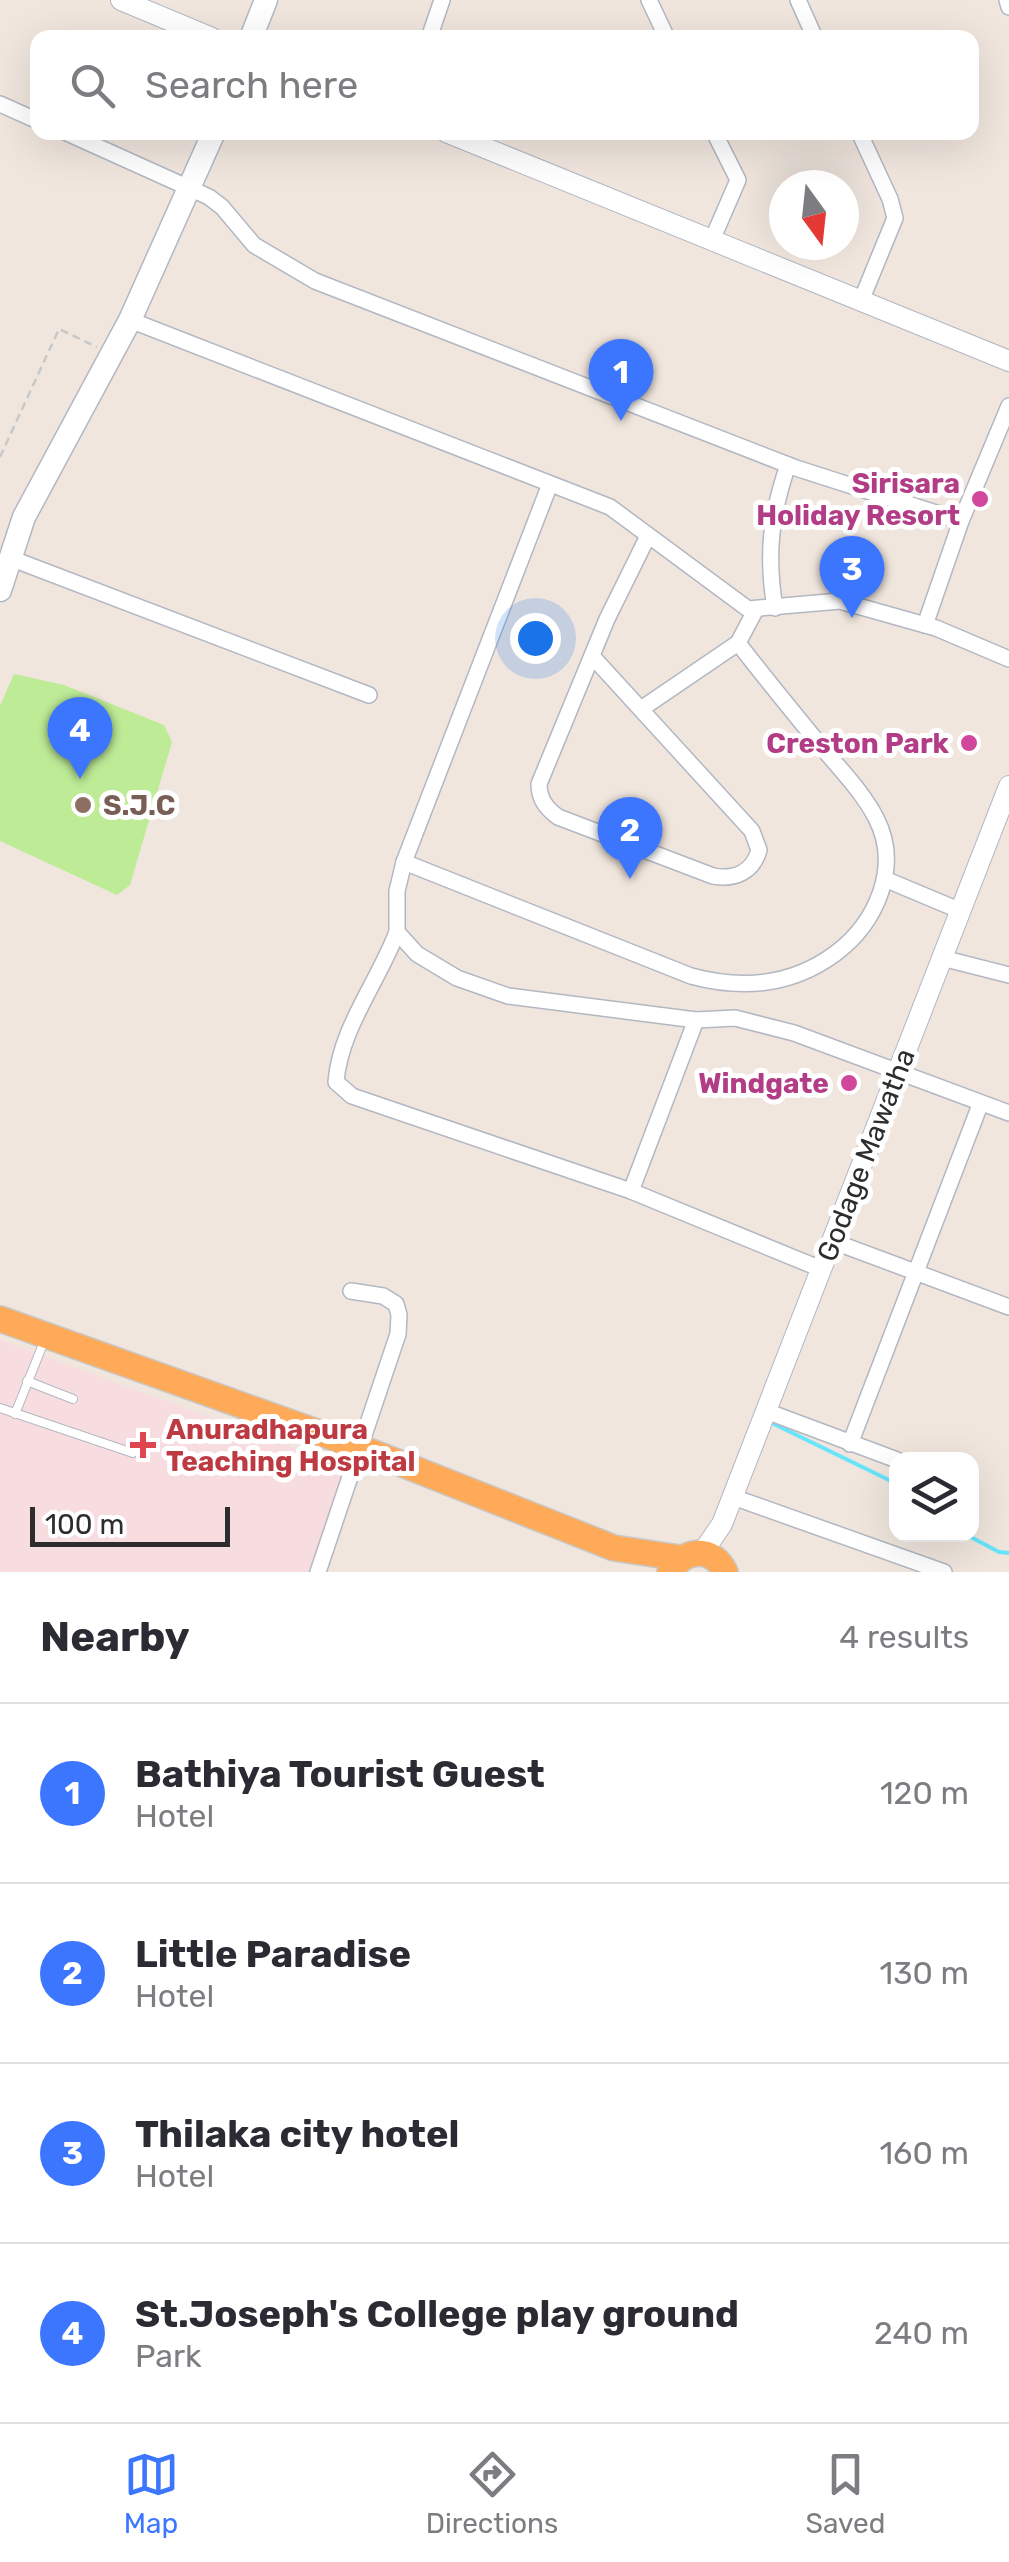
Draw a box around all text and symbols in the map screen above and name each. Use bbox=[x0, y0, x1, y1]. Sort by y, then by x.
search box bbox=[30, 30, 979, 140]
icon: search bbox=[65, 58, 120, 113]
text: Search here bbox=[145, 62, 358, 108]
north arrow bbox=[769, 170, 859, 260]
pin: 1 bbox=[588, 338, 654, 421]
place label: Sirisara Holiday Resort bbox=[756, 467, 960, 532]
marker: Sirisara Holiday Resort bbox=[969, 488, 991, 510]
pin: 3 bbox=[820, 536, 884, 618]
your location bbox=[510, 613, 561, 664]
pin: 4 bbox=[48, 696, 112, 779]
place label: Creston Park bbox=[766, 727, 950, 760]
marker: Creston Park bbox=[958, 732, 980, 754]
place label: S.J.C bbox=[103, 789, 175, 822]
marker: S.J.C bbox=[72, 794, 94, 816]
pin: 2 bbox=[598, 796, 662, 879]
street label: Godage Mawatha bbox=[810, 1044, 922, 1266]
place label: Windgate bbox=[698, 1067, 829, 1100]
marker: Windgate bbox=[838, 1072, 860, 1094]
place label: Anuradhapura Teaching Hospital bbox=[166, 1413, 416, 1478]
marker: Anuradhapura Teaching Hospital bbox=[130, 1432, 156, 1458]
map controls bbox=[889, 1452, 979, 1542]
button: layers bbox=[889, 1452, 979, 1542]
scale bar bbox=[30, 1502, 230, 1546]
text: 100 m bbox=[45, 1508, 124, 1541]
text: Nearby bbox=[40, 1612, 190, 1662]
text: 4 results bbox=[839, 1618, 969, 1656]
text: Bathiya Tourist Guest bbox=[135, 1751, 545, 1797]
text: 1 bbox=[65, 1774, 80, 1812]
text: 120 m bbox=[880, 1774, 969, 1812]
text: Hotel bbox=[135, 1797, 214, 1835]
text: Little Paradise bbox=[135, 1931, 411, 1977]
text: 2 bbox=[62, 1954, 83, 1992]
text: 130 m bbox=[879, 1954, 969, 1992]
text: Hotel bbox=[135, 1977, 214, 2015]
text: Thilaka city hotel bbox=[135, 2111, 459, 2157]
text: 3 bbox=[62, 2134, 83, 2172]
text: 160 m bbox=[879, 2134, 969, 2172]
text: Hotel bbox=[135, 2157, 214, 2195]
text: St.Joseph's College play ground bbox=[135, 2291, 739, 2337]
text: 4 bbox=[62, 2314, 83, 2352]
text: 240 m bbox=[874, 2314, 969, 2352]
text: Park bbox=[135, 2337, 202, 2375]
tab: Map bbox=[124, 2447, 179, 2540]
tab: Directions bbox=[426, 2447, 558, 2540]
tab: Saved bbox=[805, 2447, 885, 2540]

